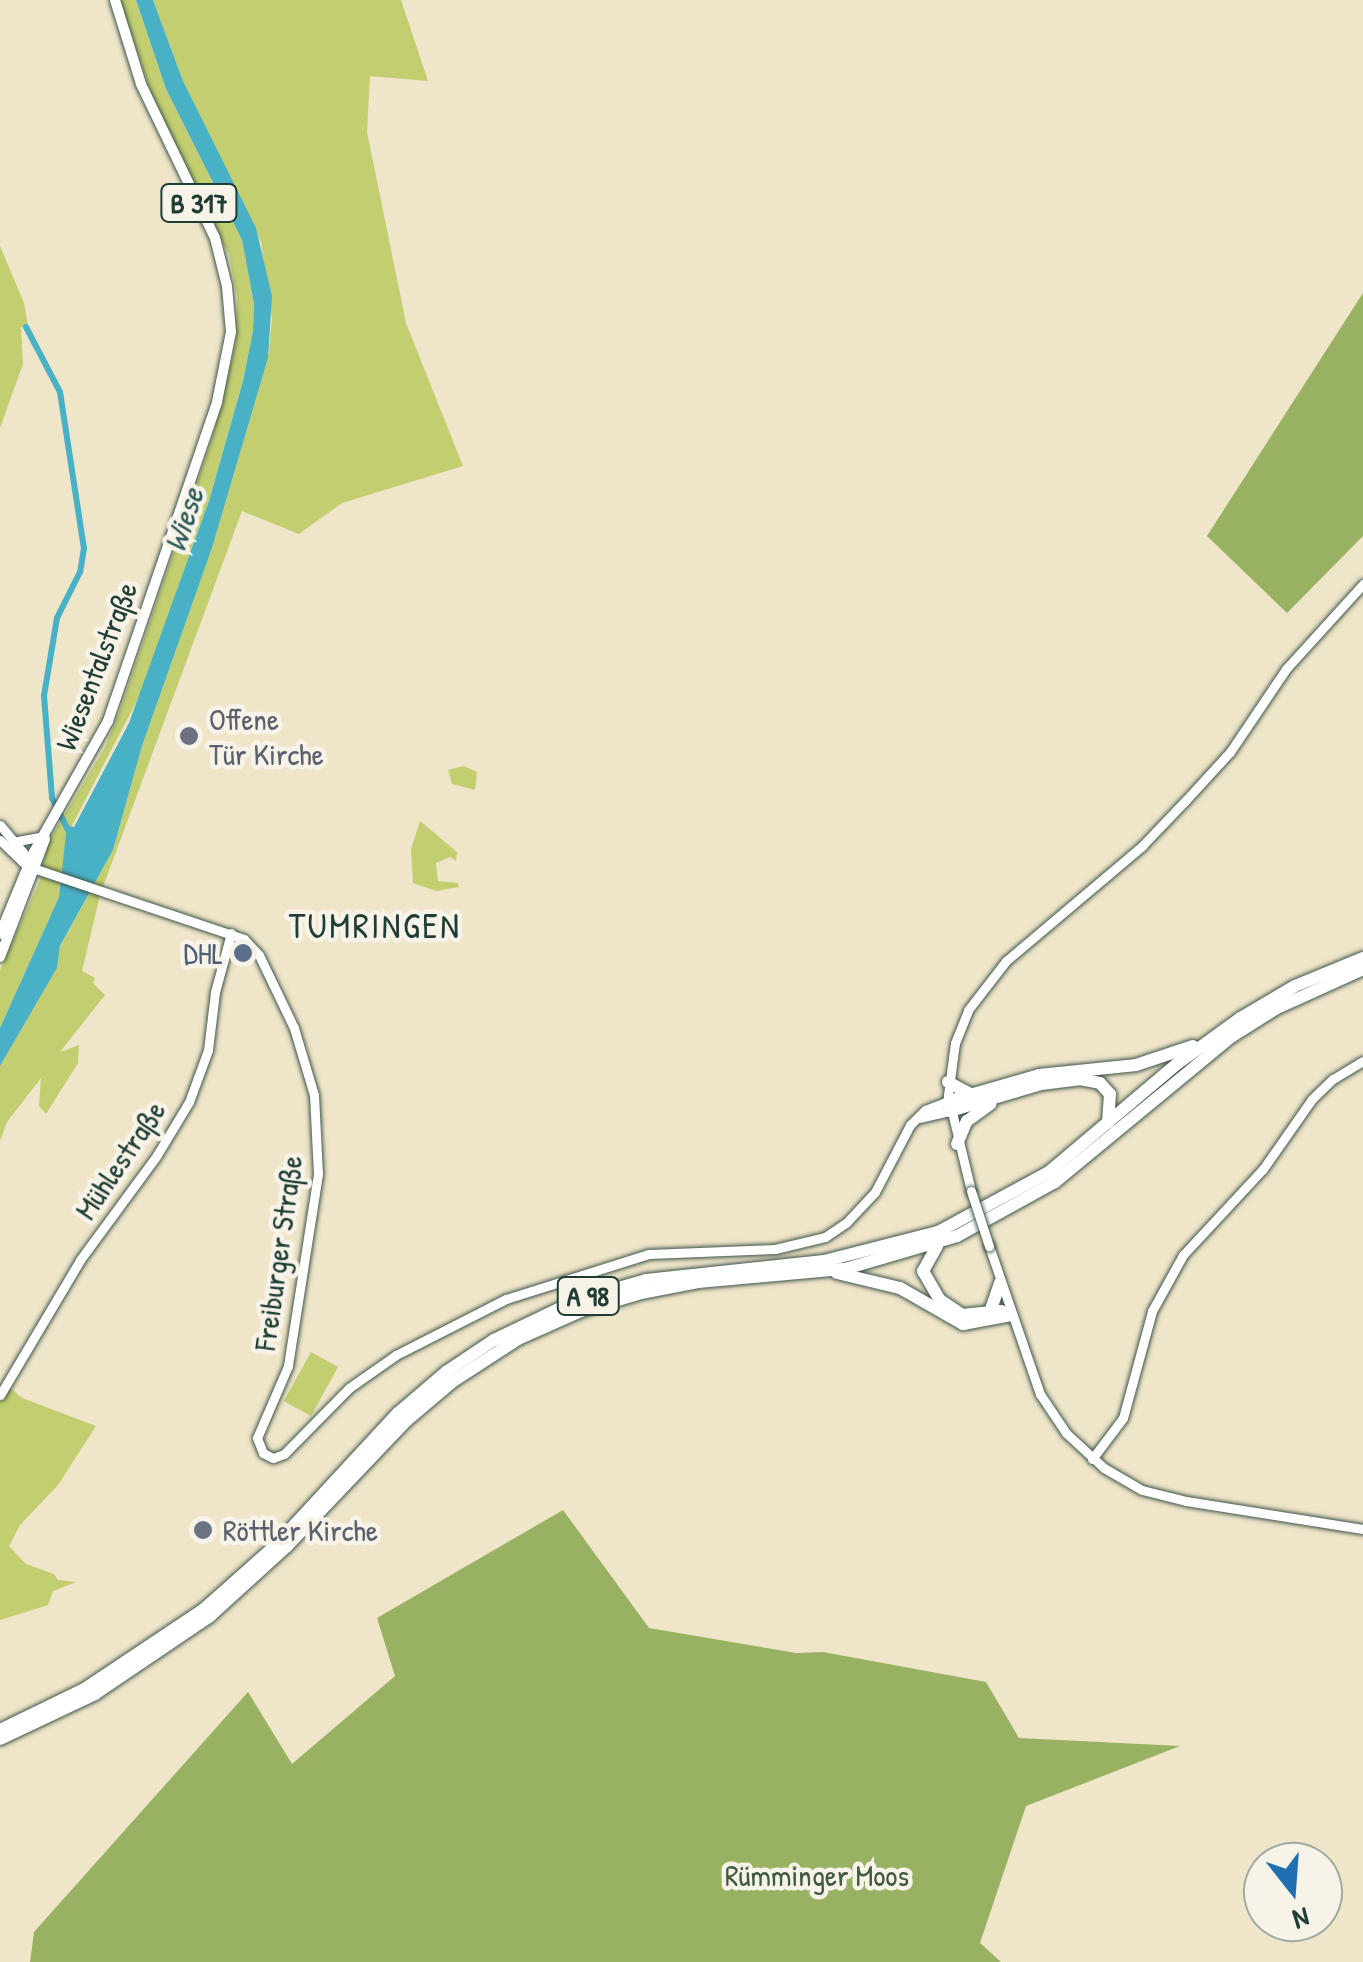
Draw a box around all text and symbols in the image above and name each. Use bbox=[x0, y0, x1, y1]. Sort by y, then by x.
road number: B 317 bbox=[159, 180, 239, 226]
water label: Wiese bbox=[156, 483, 212, 557]
street label: Wiesentalstraße bbox=[47, 577, 145, 755]
place label: Offene Tür Kirche bbox=[209, 701, 324, 772]
marker: Offene Tür Kirche bbox=[178, 725, 200, 747]
district label: TUMRINGEN bbox=[289, 905, 461, 947]
place label: DHL bbox=[184, 935, 223, 971]
marker: DHL bbox=[232, 942, 254, 964]
street label: Mühlestraße bbox=[67, 1094, 173, 1226]
street label: Freiburger Straße bbox=[247, 1153, 309, 1353]
road number: A 98 bbox=[556, 1273, 620, 1319]
place label: Röttler Kirche bbox=[223, 1512, 378, 1548]
marker: Röttler Kirche bbox=[192, 1519, 214, 1541]
north arrow bbox=[1243, 1842, 1343, 1942]
park label: Rümminger Moos bbox=[725, 1857, 909, 1893]
text: N bbox=[1289, 1898, 1314, 1939]

